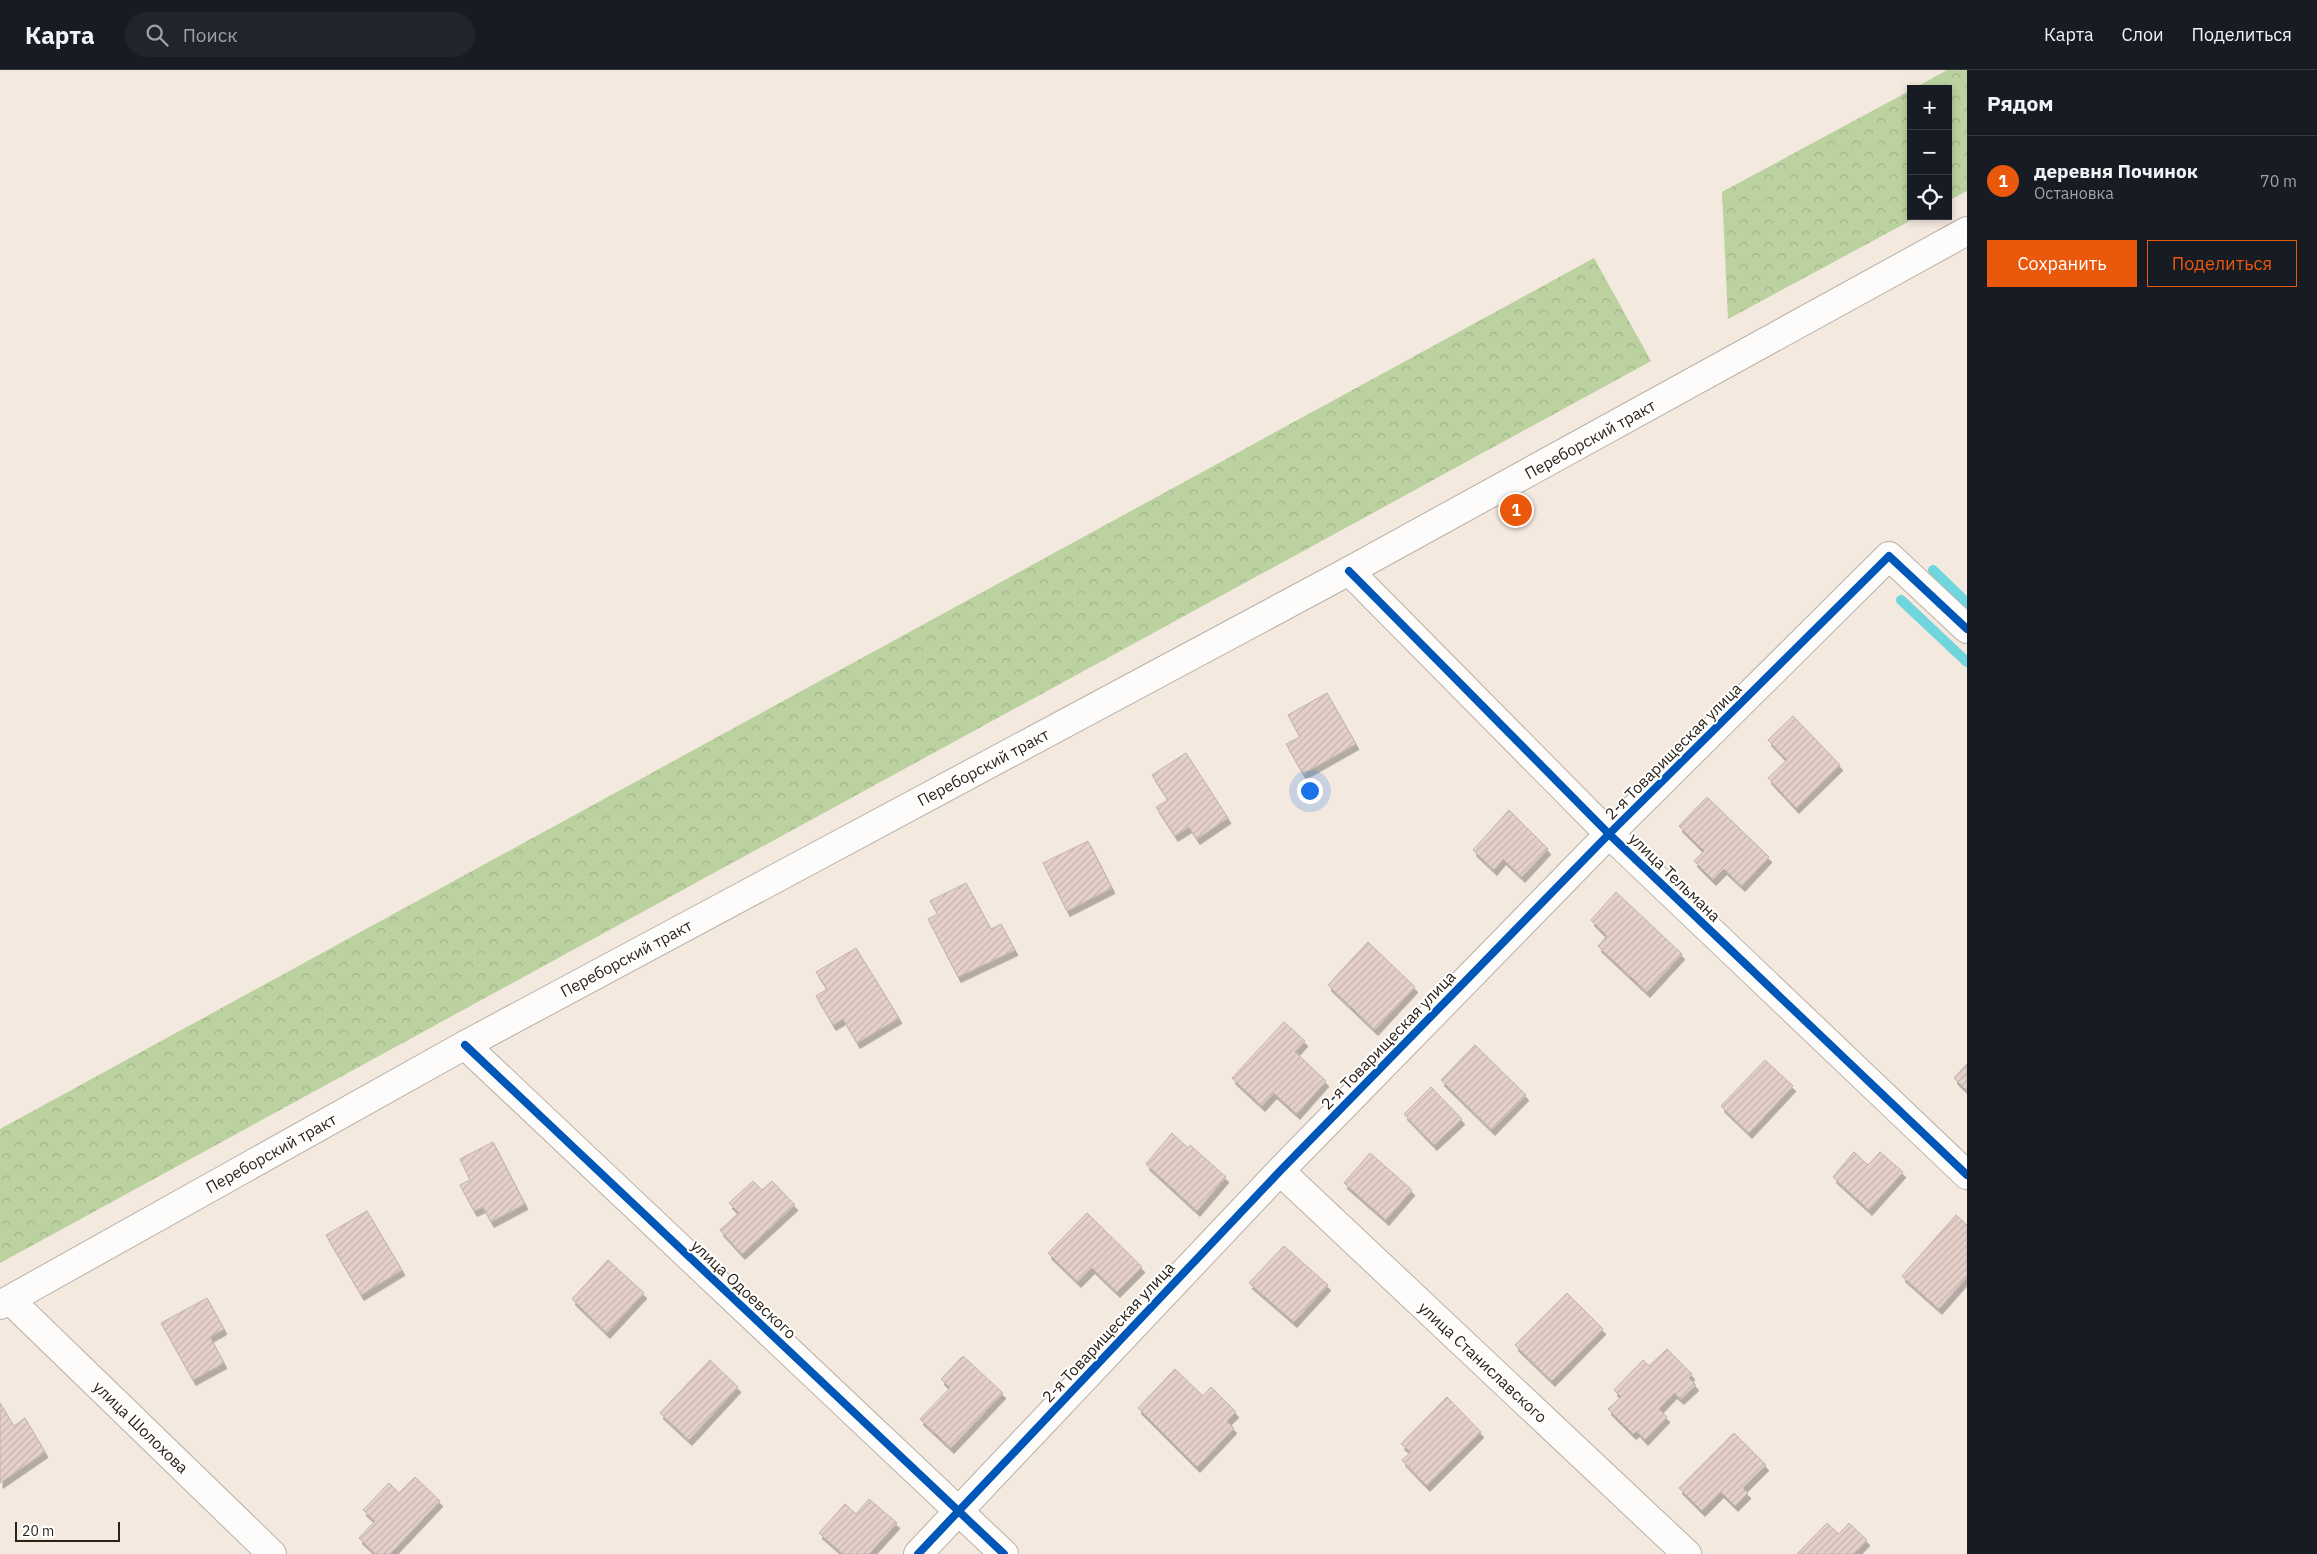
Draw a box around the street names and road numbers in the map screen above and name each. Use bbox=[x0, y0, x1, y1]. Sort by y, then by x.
street label: Переборский тракт bbox=[1521, 395, 1659, 483]
street label: 2-я Товарищеская улица bbox=[1600, 678, 1746, 824]
street label: Переборский тракт bbox=[914, 724, 1053, 810]
street label: улица Тельмана bbox=[1625, 828, 1725, 926]
street label: Переборский тракт bbox=[557, 915, 696, 1001]
street label: 2-я Товарищеская улица bbox=[1316, 966, 1460, 1114]
street label: Переборский тракт bbox=[202, 1109, 340, 1197]
street label: улица Одоевского bbox=[687, 1235, 801, 1343]
street label: 2-я Товарищеская улица bbox=[1037, 1257, 1179, 1407]
street label: улица Станиславского bbox=[1415, 1297, 1551, 1427]
street label: улица Шолохова bbox=[89, 1377, 193, 1478]

